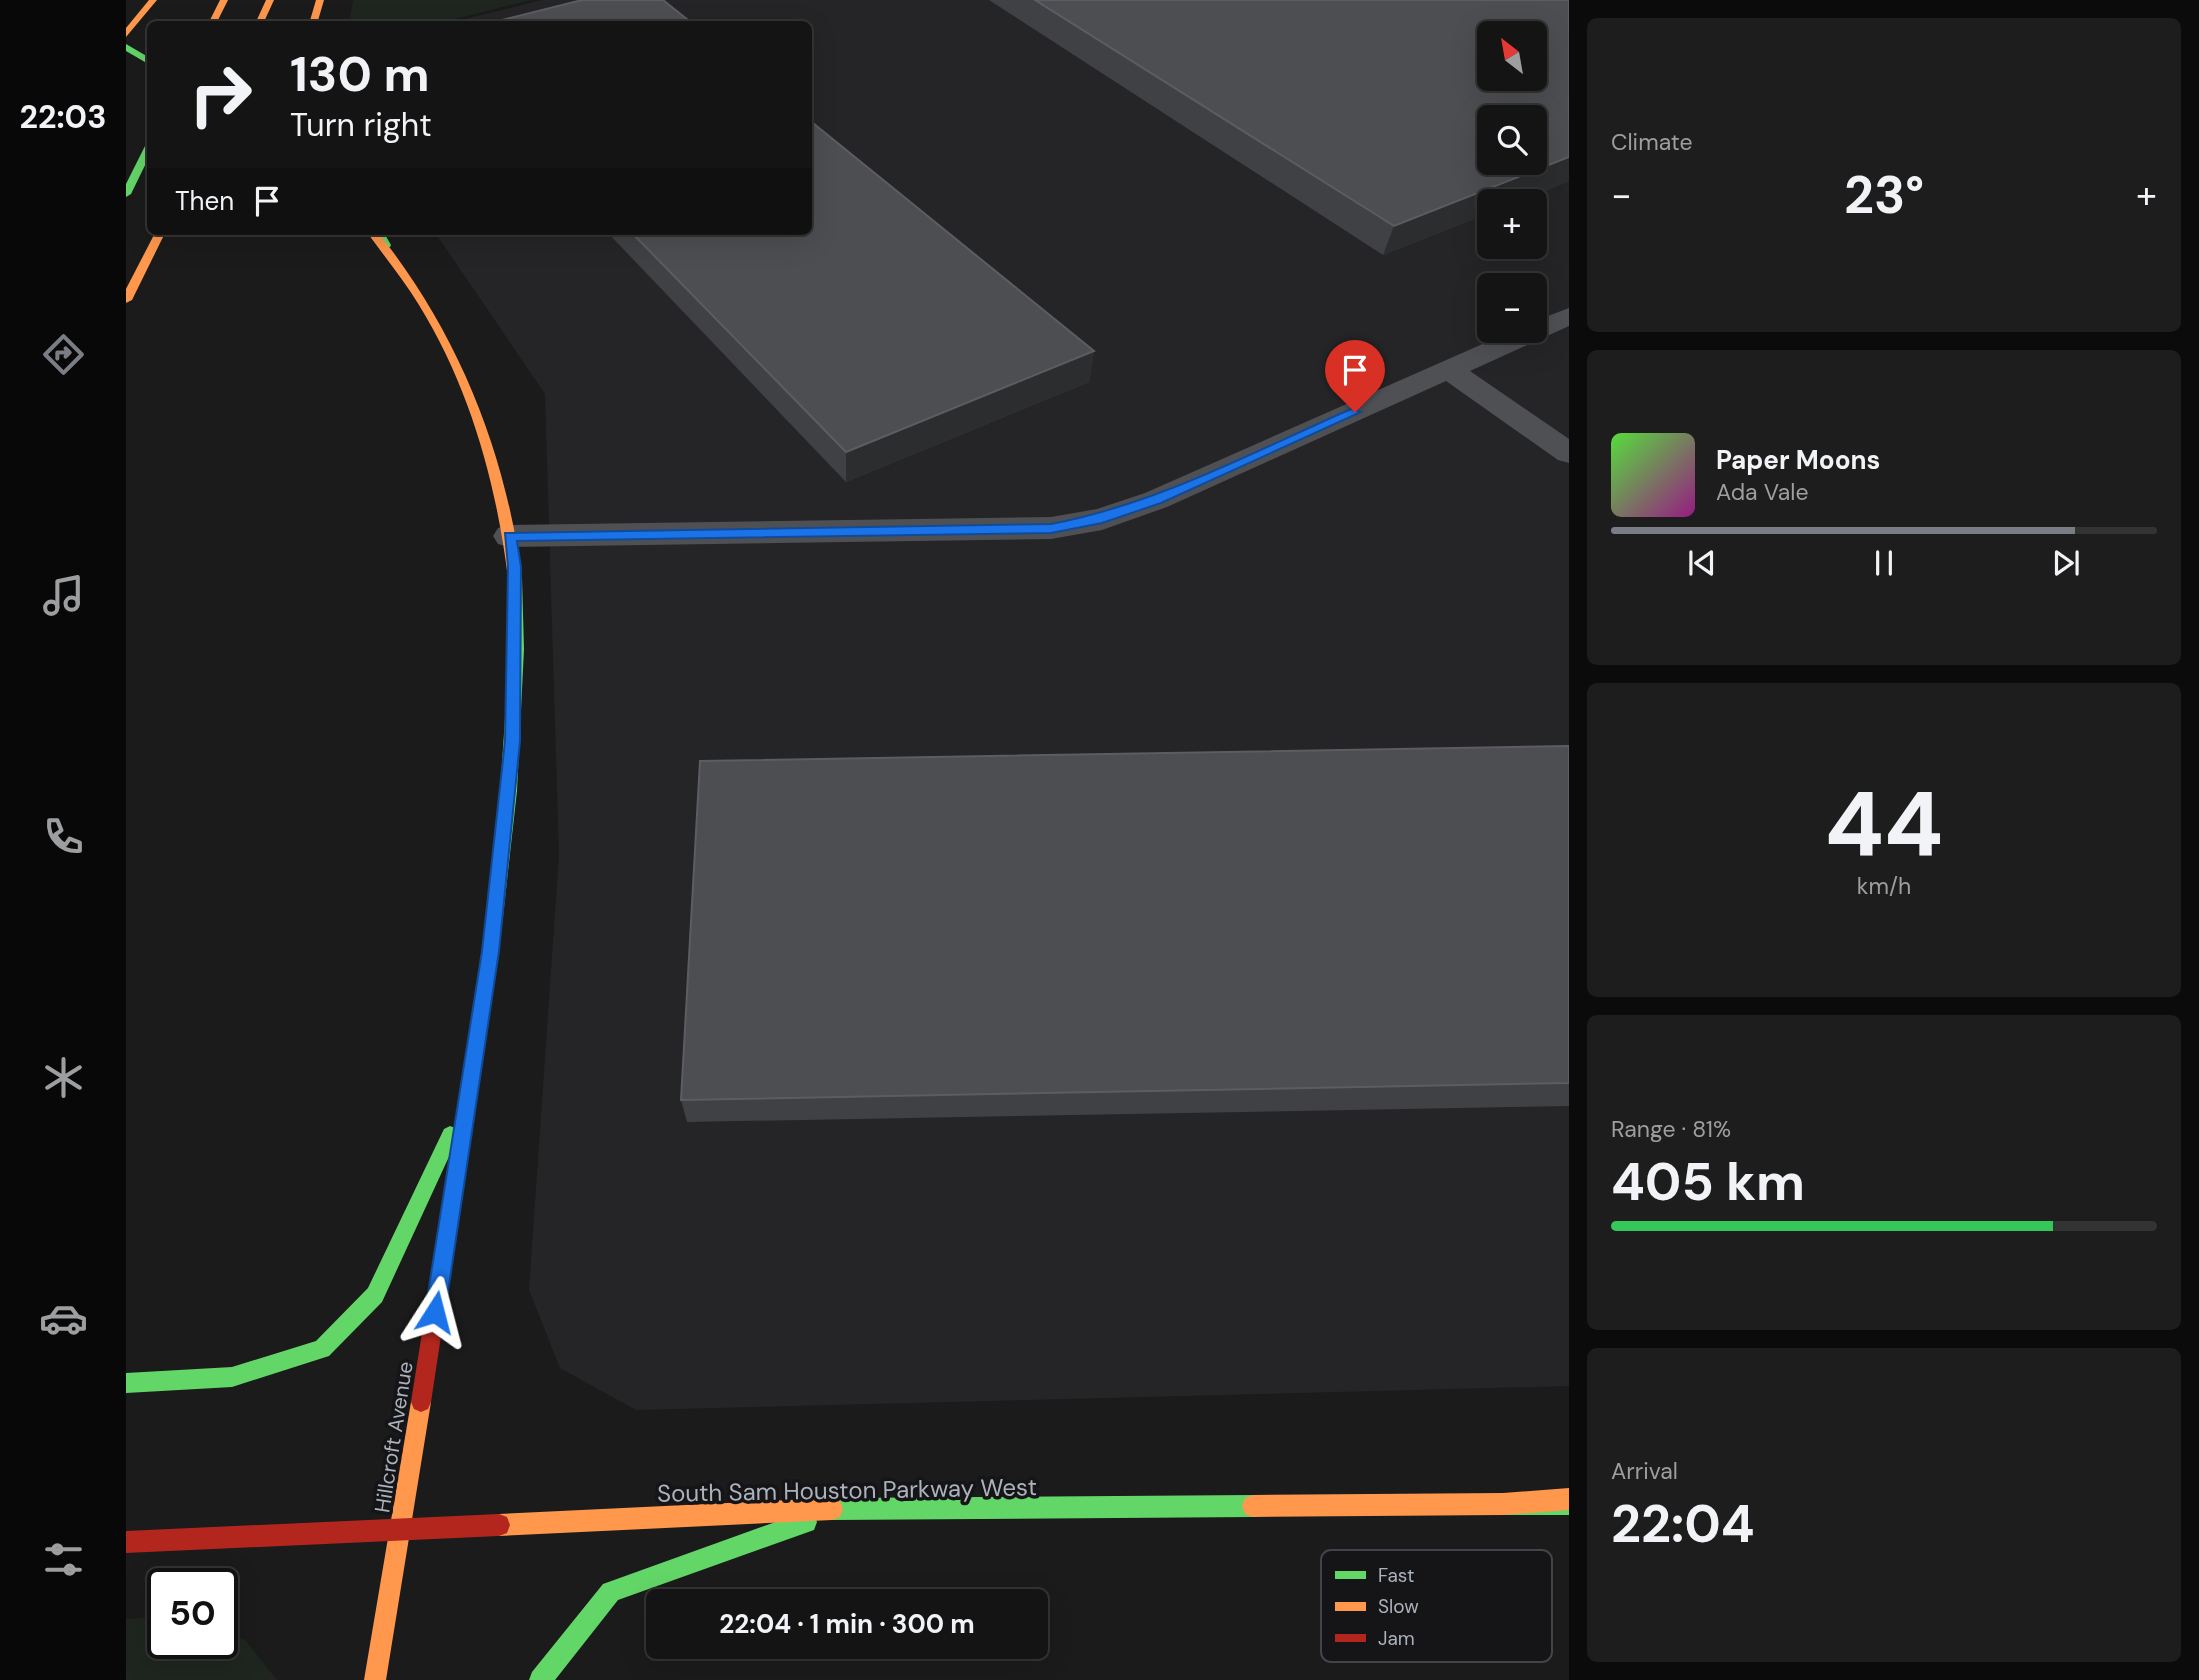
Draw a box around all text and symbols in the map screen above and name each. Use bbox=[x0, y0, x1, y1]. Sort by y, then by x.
north arrow bbox=[1477, 21, 1547, 91]
map controls bbox=[1477, 21, 1547, 343]
text: 130 m bbox=[290, 42, 430, 106]
icon: right bbox=[175, 49, 266, 140]
text: 22:03 bbox=[20, 96, 106, 138]
text: Turn right bbox=[290, 104, 432, 146]
button: search bbox=[1477, 105, 1547, 175]
text: Climate bbox=[1611, 127, 1693, 157]
text: 23° bbox=[1844, 161, 1924, 229]
text: − bbox=[1611, 170, 1632, 220]
text: + bbox=[2136, 170, 2157, 220]
icon: arrive bbox=[248, 182, 286, 220]
text: Then bbox=[175, 184, 234, 218]
button: + bbox=[1477, 189, 1547, 259]
button: − bbox=[1477, 273, 1547, 343]
icon: directions bbox=[39, 330, 88, 379]
pin bbox=[1325, 340, 1385, 412]
icon: arrive bbox=[1336, 351, 1374, 389]
text: Paper Moons bbox=[1716, 443, 1880, 477]
text: Ada Vale bbox=[1716, 477, 1809, 507]
icon: previous bbox=[1683, 544, 1721, 582]
icon: pause bbox=[1865, 544, 1903, 582]
icon: next bbox=[2047, 544, 2085, 582]
icon: music bbox=[39, 571, 88, 620]
text: 44 bbox=[1825, 766, 1943, 884]
icon: phone bbox=[39, 812, 88, 861]
text: km/h bbox=[1857, 871, 1911, 901]
icon: climate bbox=[39, 1053, 88, 1102]
text: Range · 81% bbox=[1611, 1114, 1731, 1144]
text: 405 km bbox=[1611, 1148, 1805, 1216]
position arrow bbox=[398, 1275, 472, 1349]
icon: car bbox=[39, 1294, 88, 1343]
street label: Hillcroft Avenue bbox=[368, 1359, 420, 1515]
text: Arrival bbox=[1611, 1456, 1678, 1486]
street label: South Sam Houston Parkway West bbox=[657, 1471, 1037, 1509]
text: 22:04 bbox=[1611, 1490, 1755, 1558]
icon: filters bbox=[39, 1535, 88, 1584]
legend bbox=[1321, 1550, 1552, 1662]
text: Fast bbox=[1378, 1563, 1414, 1588]
speed limit sign: 50 bbox=[147, 1568, 238, 1659]
text: Slow bbox=[1378, 1594, 1419, 1619]
text: 22:04 · 1 min · 300 m bbox=[719, 1607, 975, 1641]
text: Jam bbox=[1378, 1626, 1415, 1651]

